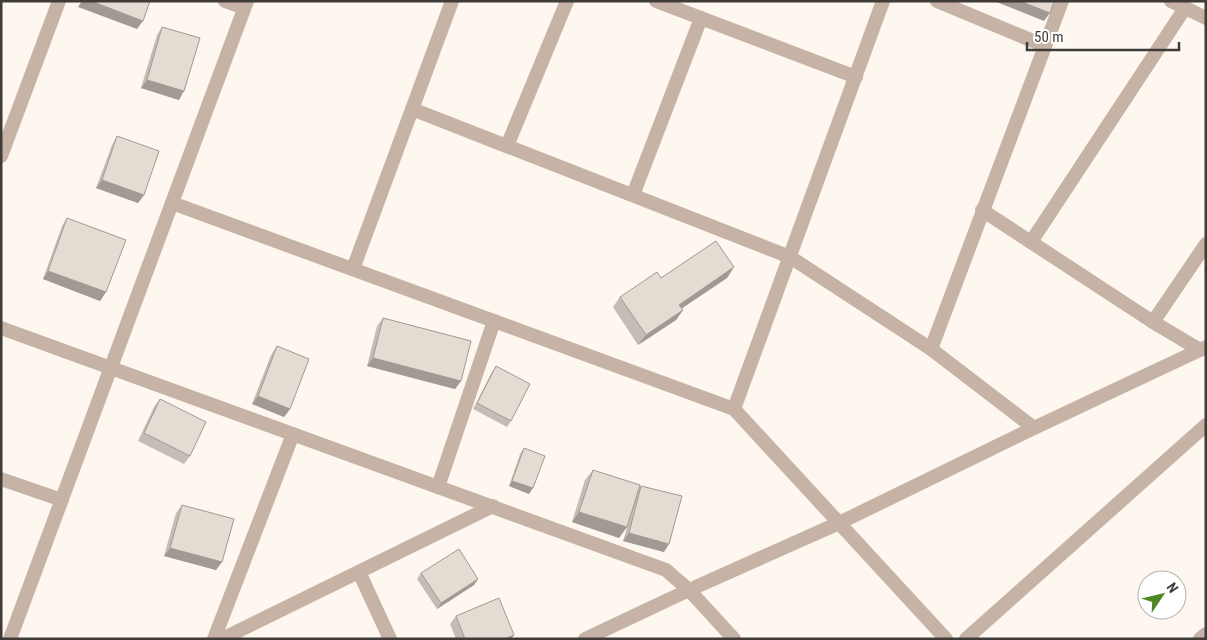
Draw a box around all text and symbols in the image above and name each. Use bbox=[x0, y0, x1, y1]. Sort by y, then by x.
scale bar bbox=[1027, 20, 1180, 52]
text: 50 m bbox=[1034, 28, 1064, 46]
north arrow bbox=[1137, 570, 1187, 620]
text: N bbox=[1164, 579, 1182, 596]

